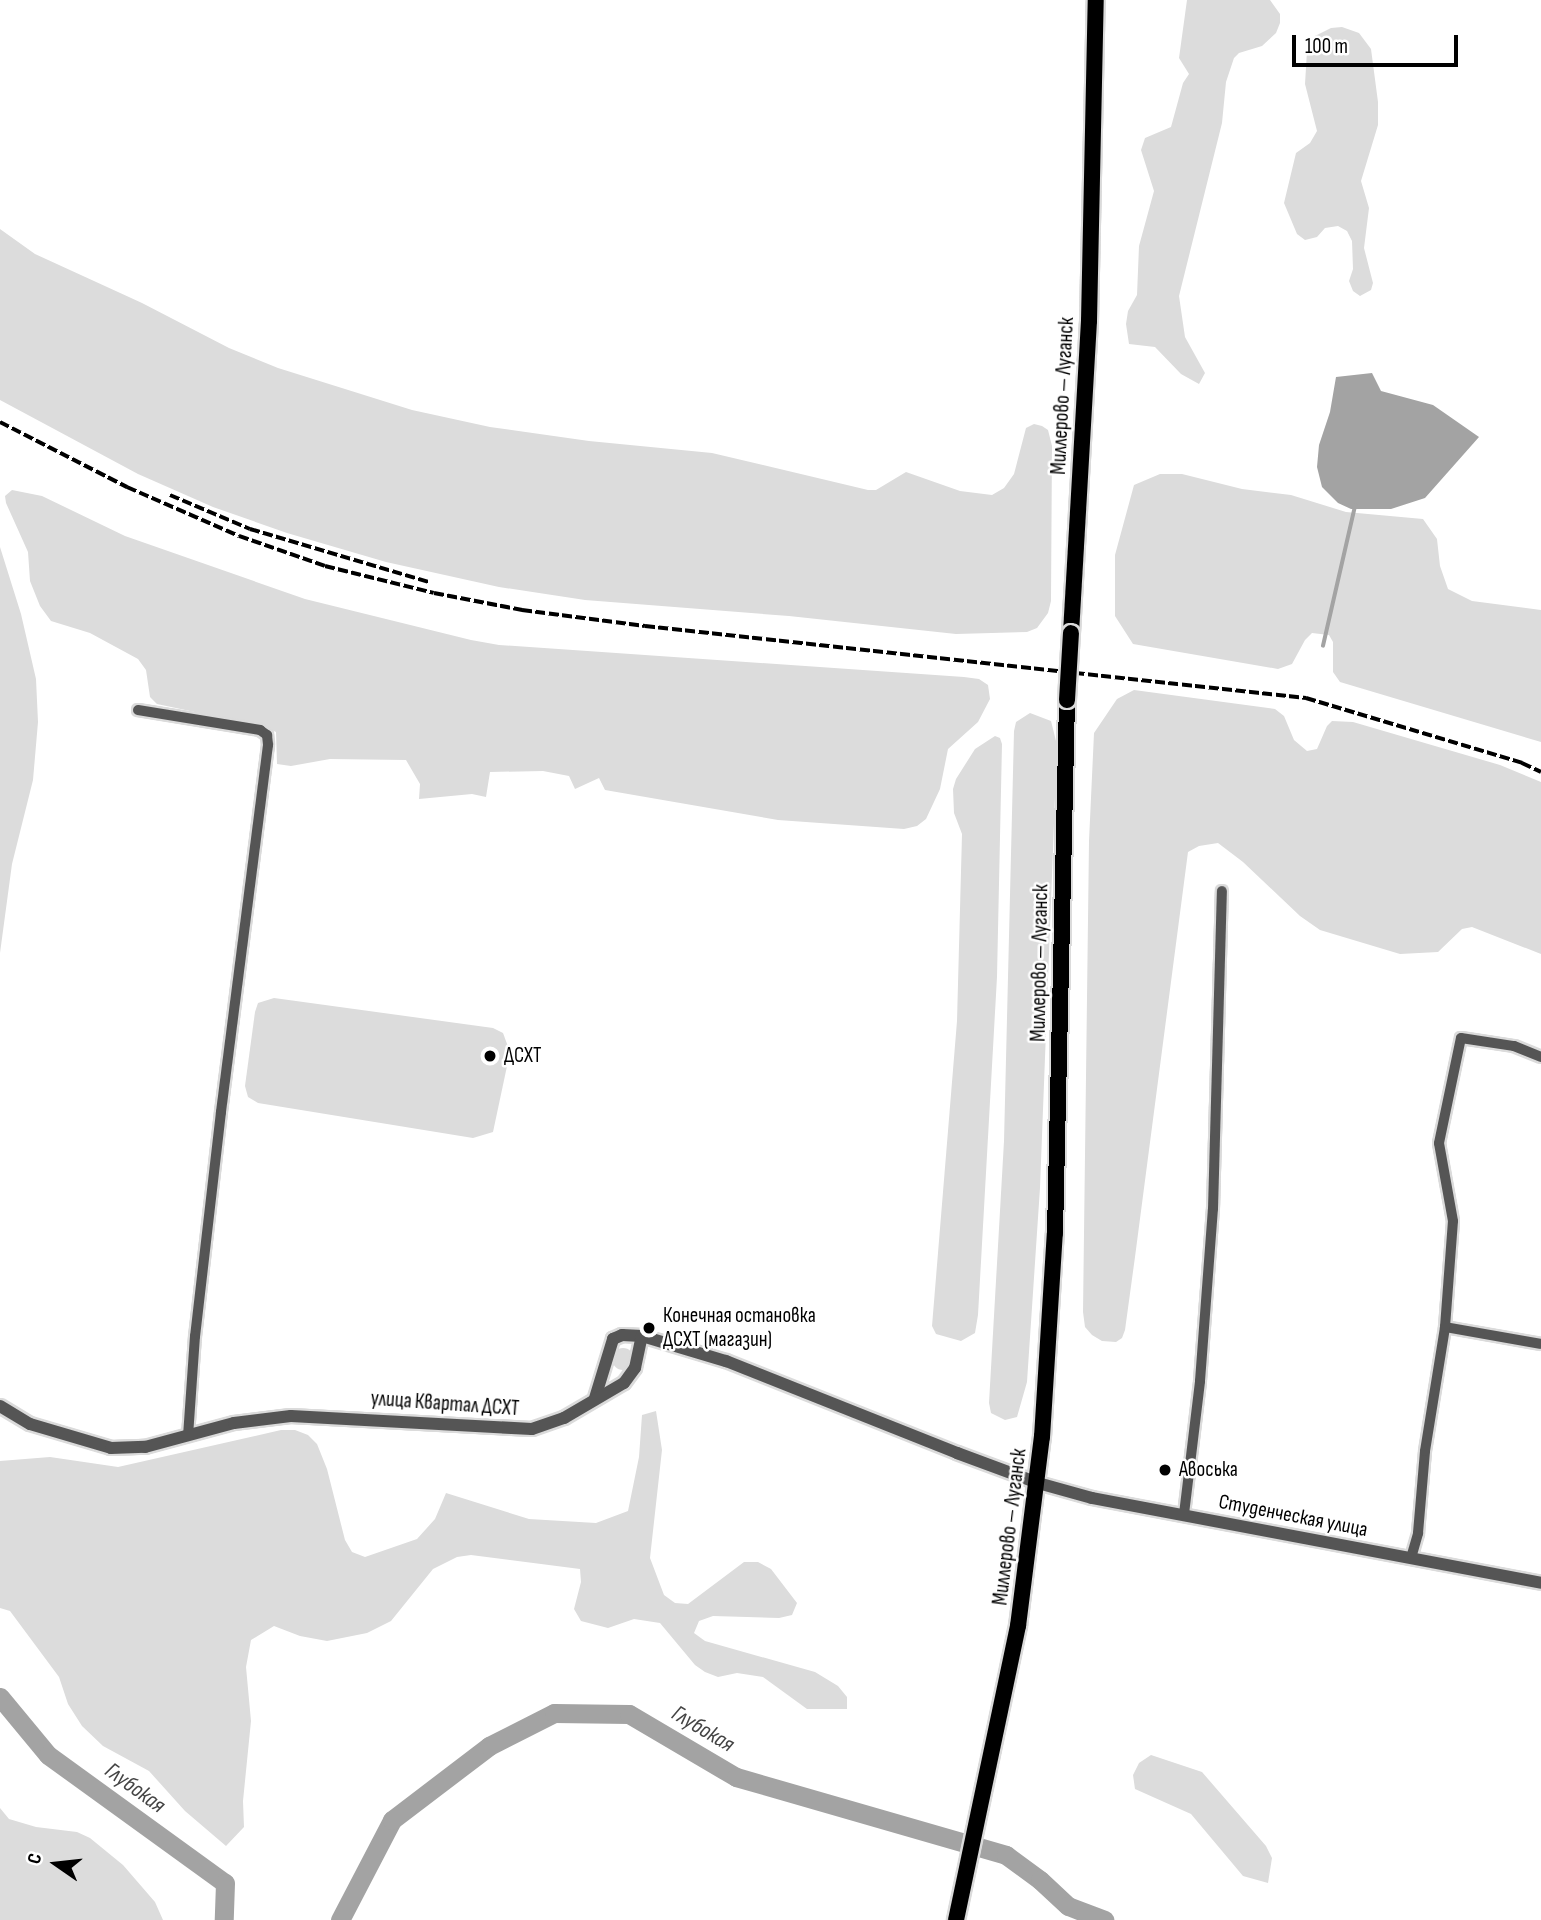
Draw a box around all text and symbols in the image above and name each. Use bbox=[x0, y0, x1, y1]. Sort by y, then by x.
scale bar bbox=[1296, 21, 1462, 65]
text: 100 m bbox=[1305, 34, 1348, 59]
street label: Миллерово — Луганск bbox=[1046, 317, 1080, 475]
street label: Миллерово — Луганск bbox=[1026, 884, 1054, 1042]
place label: ДСХТ bbox=[504, 1043, 541, 1069]
marker: ДСХТ bbox=[482, 1048, 498, 1064]
place label: Конечная остановка ДСХТ (магазин) bbox=[663, 1303, 816, 1353]
marker: Конечная остановка ДСХТ (магазин) bbox=[641, 1320, 657, 1336]
street label: улица Квартал ДСХТ bbox=[370, 1386, 520, 1422]
street label: Миллерово — Луганск bbox=[988, 1447, 1032, 1607]
place label: Авоська bbox=[1179, 1457, 1238, 1483]
marker: Авоська bbox=[1157, 1462, 1173, 1478]
street label: Студенческая улица bbox=[1216, 1489, 1370, 1543]
water label: Глубокая bbox=[667, 1700, 739, 1758]
water label: Глубокая bbox=[99, 1757, 171, 1819]
north arrow bbox=[21, 1829, 91, 1899]
text: С bbox=[23, 1851, 47, 1866]

